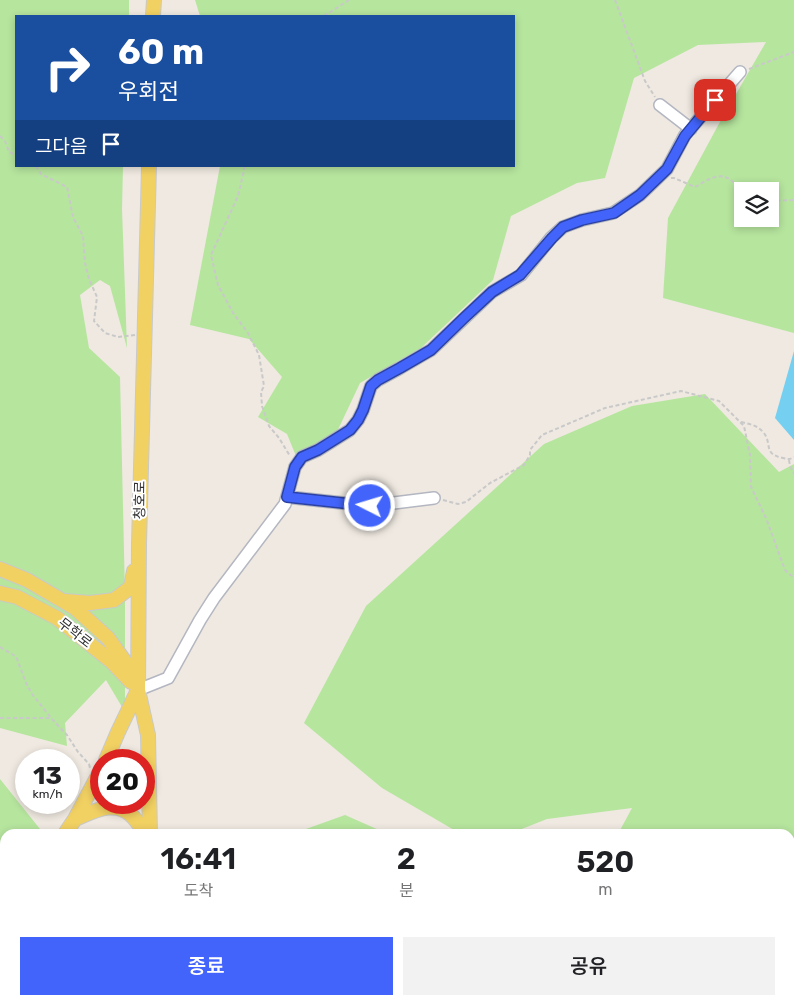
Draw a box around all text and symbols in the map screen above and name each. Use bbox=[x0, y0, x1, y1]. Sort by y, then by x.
text: 60 m bbox=[118, 31, 204, 73]
icon: right bbox=[35, 35, 100, 100]
text: 우회전 bbox=[118, 78, 179, 105]
pin bbox=[694, 79, 736, 121]
icon: arrive bbox=[701, 86, 729, 114]
icon: arrive bbox=[97, 130, 125, 158]
text: 그다음 bbox=[35, 135, 87, 158]
map controls bbox=[734, 182, 779, 227]
button: layers bbox=[734, 182, 779, 227]
position arrow bbox=[343, 479, 395, 531]
street label: 청호로 bbox=[131, 480, 149, 519]
street label: 무학로 bbox=[55, 614, 96, 652]
speed limit sign: 20 bbox=[90, 749, 155, 814]
text: 13 bbox=[33, 761, 62, 790]
text: km/h bbox=[33, 787, 62, 801]
text: 16:41 bbox=[161, 841, 236, 877]
text: 2 bbox=[397, 841, 416, 877]
text: 520 bbox=[576, 844, 634, 880]
text: m bbox=[598, 880, 613, 899]
text: 도착 bbox=[184, 881, 213, 900]
text: 분 bbox=[399, 881, 414, 900]
button: 종료 bbox=[20, 937, 393, 995]
button: 공유 bbox=[403, 937, 775, 995]

